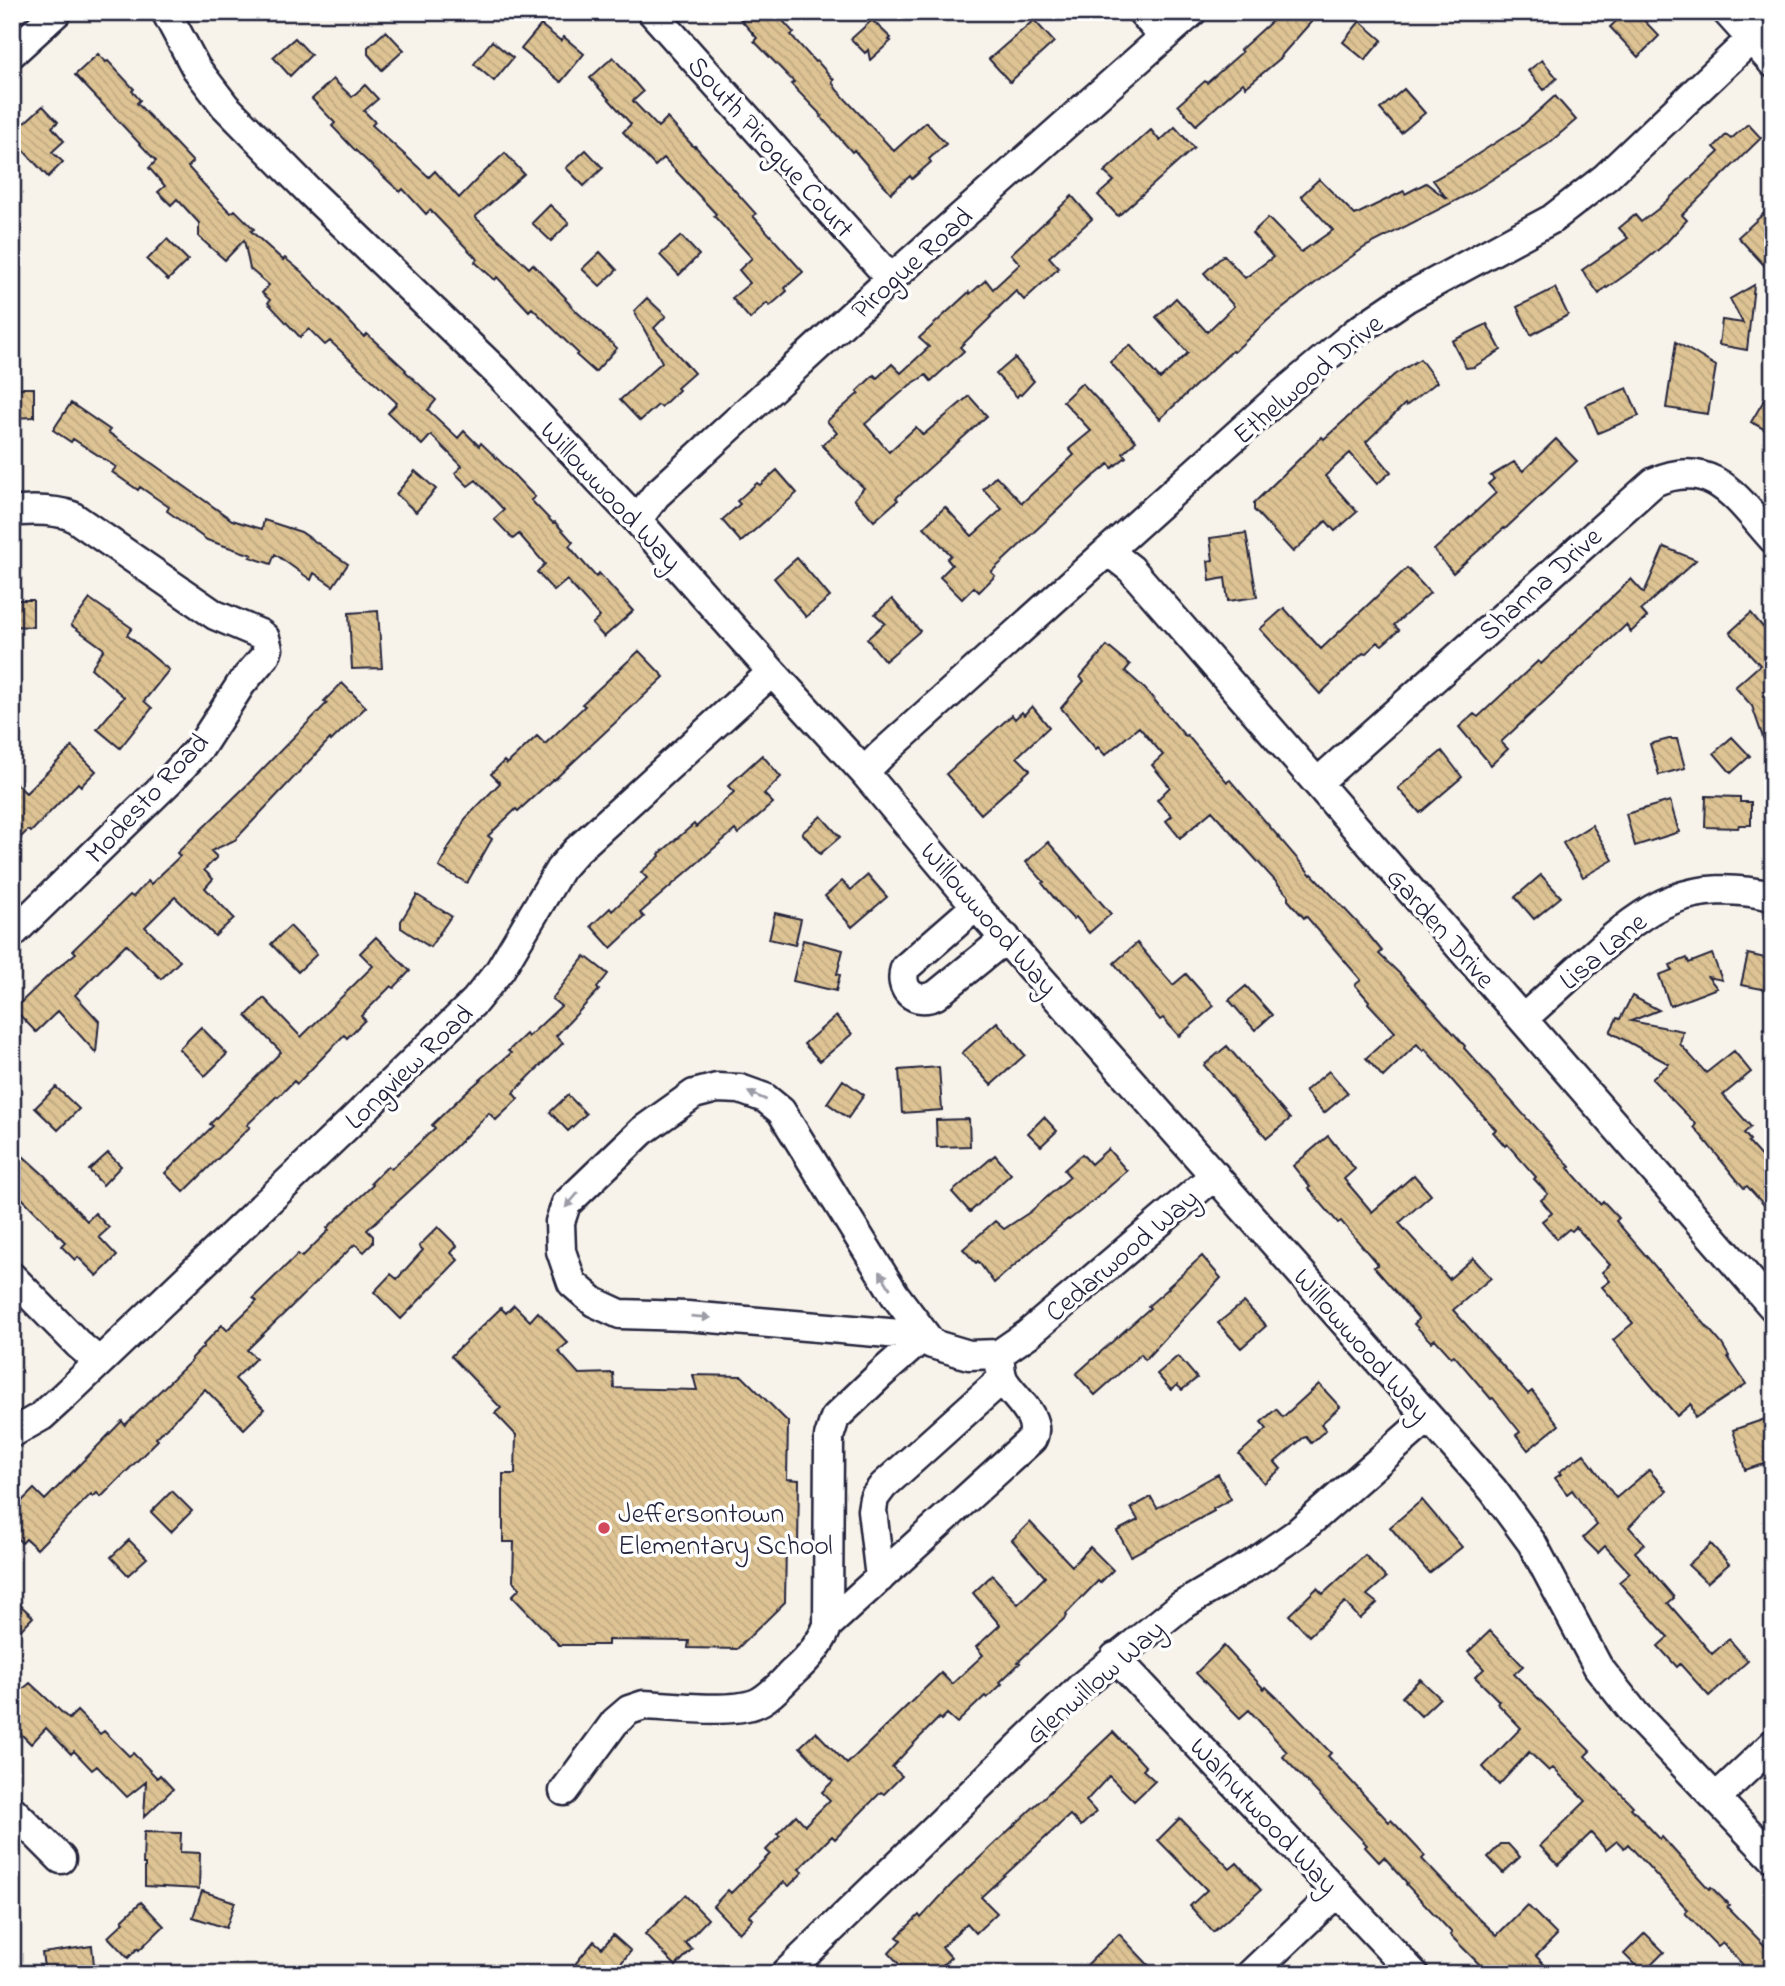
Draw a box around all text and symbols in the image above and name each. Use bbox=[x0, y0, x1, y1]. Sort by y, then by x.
street label: South Pirogue Court bbox=[676, 48, 863, 249]
street label: Pirogue Road bbox=[843, 198, 984, 331]
street label: Ethelwood Drive bbox=[1225, 305, 1394, 456]
street label: Willowwood Way bbox=[529, 413, 690, 582]
street label: Shanna Drive bbox=[1470, 518, 1613, 653]
street label: Modesto Road bbox=[77, 725, 220, 874]
street label: Willowwood Way bbox=[909, 834, 1066, 1007]
street label: Garden Drive bbox=[1375, 860, 1504, 999]
street label: Lisa Lane bbox=[1551, 903, 1657, 1002]
street label: Longview Road bbox=[336, 996, 485, 1141]
one-way arrow bbox=[746, 1090, 767, 1101]
street label: Cedarwood Way bbox=[1037, 1180, 1209, 1333]
one-way arrow bbox=[564, 1191, 580, 1209]
street label: Willowwood Way bbox=[1282, 1260, 1439, 1433]
one-way arrow bbox=[879, 1270, 892, 1290]
one-way arrow bbox=[690, 1312, 712, 1323]
place label: Jeffersontown Elementary School bbox=[618, 1495, 833, 1568]
marker: Jeffersontown Elementary School bbox=[596, 1520, 612, 1536]
street label: Glenwillow Way bbox=[1017, 1611, 1175, 1756]
street label: Walnutwood Way bbox=[1178, 1729, 1347, 1906]

